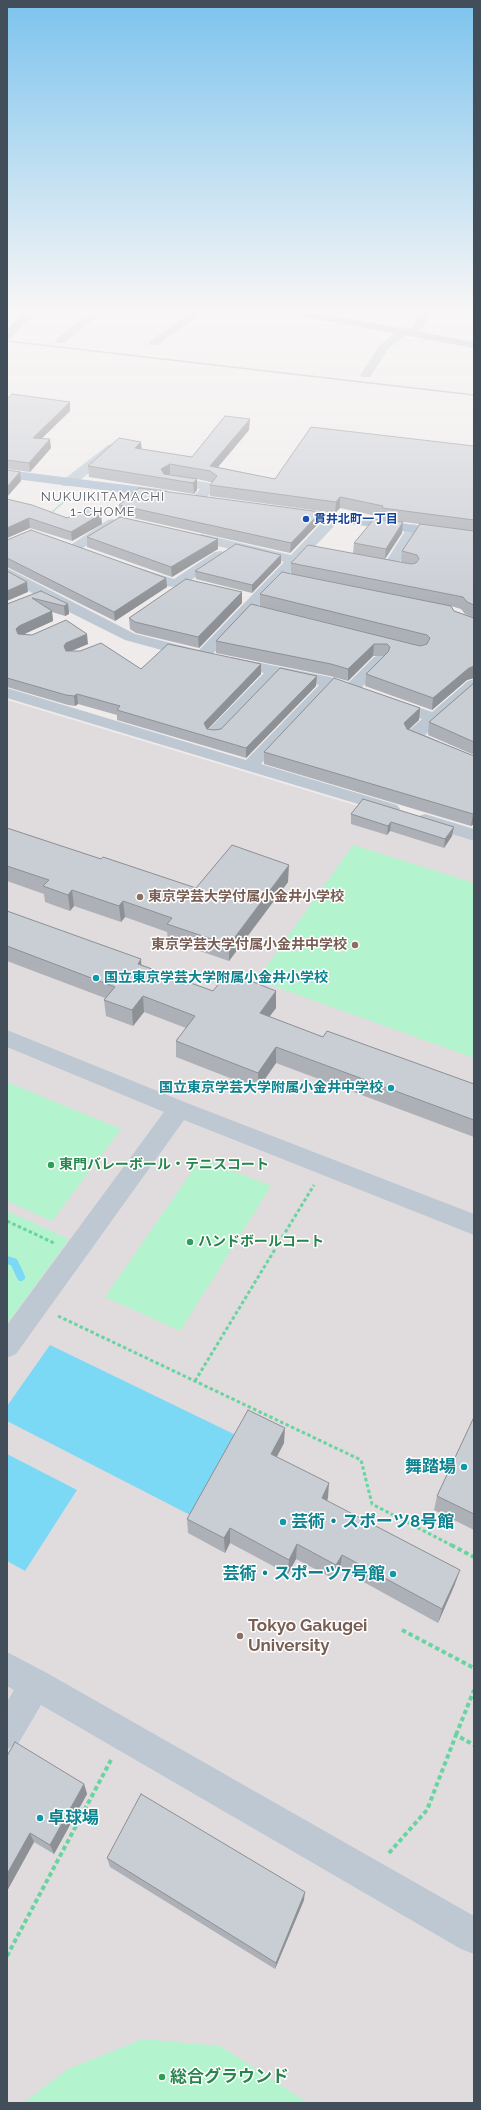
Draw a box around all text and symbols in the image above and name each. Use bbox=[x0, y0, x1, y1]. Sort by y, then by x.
district label: NUKUIKITAMACHI 1-CHOME bbox=[41, 489, 165, 520]
place label: 貫井北町一丁目 bbox=[314, 512, 398, 526]
marker: 貫井北町一丁目 bbox=[301, 514, 311, 524]
place label: 東京学芸大学付属小金井小学校 bbox=[148, 889, 344, 905]
marker: 東京学芸大学付属小金井小学校 bbox=[135, 892, 145, 902]
place label: 東京学芸大学付属小金井中学校 bbox=[151, 937, 347, 953]
marker: 東京学芸大学付属小金井中学校 bbox=[350, 940, 360, 950]
place label: 国立東京学芸大学附属小金井小学校 bbox=[104, 970, 328, 986]
marker: 国立東京学芸大学附属小金井小学校 bbox=[91, 973, 101, 983]
place label: 国立東京学芸大学附属小金井中学校 bbox=[159, 1080, 383, 1096]
marker: 国立東京学芸大学附属小金井中学校 bbox=[386, 1083, 396, 1093]
place label: 東門バレーボール・テニスコート bbox=[59, 1157, 269, 1173]
marker: 東門バレーボール・テニスコート bbox=[46, 1160, 56, 1170]
place label: ハンドボールコート bbox=[198, 1234, 324, 1250]
marker: ハンドボールコート bbox=[185, 1237, 195, 1247]
place label: 舞踏場 bbox=[405, 1457, 456, 1477]
marker: 舞踏場 bbox=[459, 1462, 469, 1472]
place label: 芸術・スポーツ8号館 bbox=[291, 1512, 454, 1532]
marker: 芸術・スポーツ8号館 bbox=[278, 1517, 288, 1527]
place label: 芸術・スポーツ7号館 bbox=[222, 1564, 385, 1584]
marker: 芸術・スポーツ7号館 bbox=[388, 1569, 398, 1579]
place label: Tokyo Gakugei University bbox=[248, 1616, 367, 1656]
marker: Tokyo Gakugei University bbox=[235, 1631, 245, 1641]
place label: 卓球場 bbox=[48, 1808, 99, 1828]
marker: 卓球場 bbox=[35, 1813, 45, 1823]
place label: 総合グラウンド bbox=[170, 2067, 289, 2087]
marker: 総合グラウンド bbox=[157, 2072, 167, 2082]

